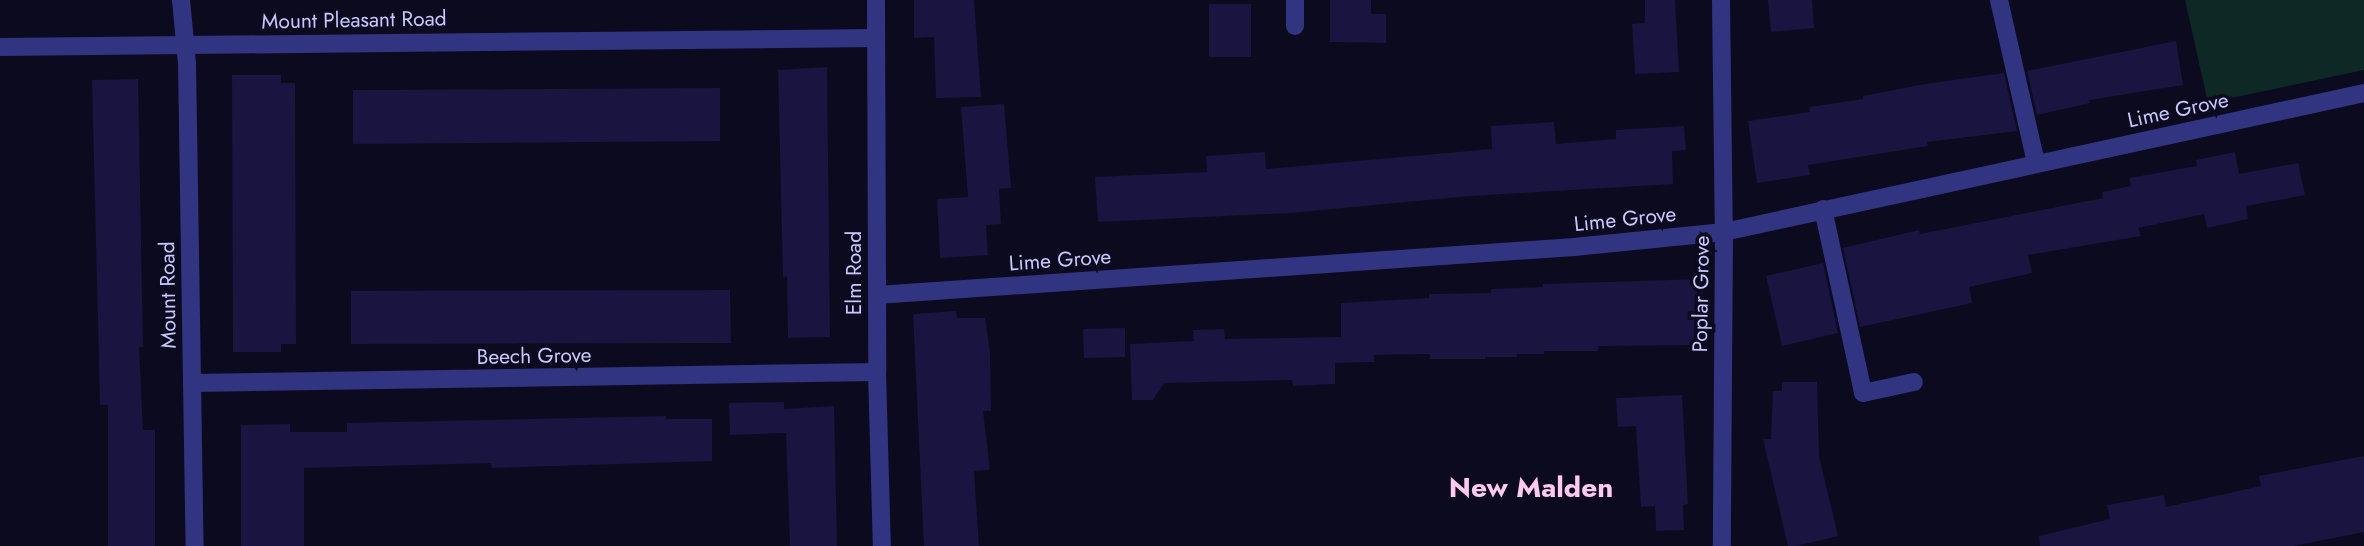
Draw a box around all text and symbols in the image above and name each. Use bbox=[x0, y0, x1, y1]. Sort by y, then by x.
street label: Mount Pleasant Road bbox=[261, 6, 447, 34]
street label: Lime Grove bbox=[2125, 87, 2231, 133]
street label: Lime Grove bbox=[1573, 201, 1677, 237]
street label: Elm Road bbox=[841, 231, 867, 315]
street label: Poplar Grove bbox=[1687, 235, 1715, 353]
street label: Mount Road bbox=[154, 241, 182, 349]
street label: Lime Grove bbox=[1008, 244, 1112, 276]
street label: Beech Grove bbox=[476, 342, 592, 370]
district label: New Malden bbox=[1449, 471, 1613, 505]

